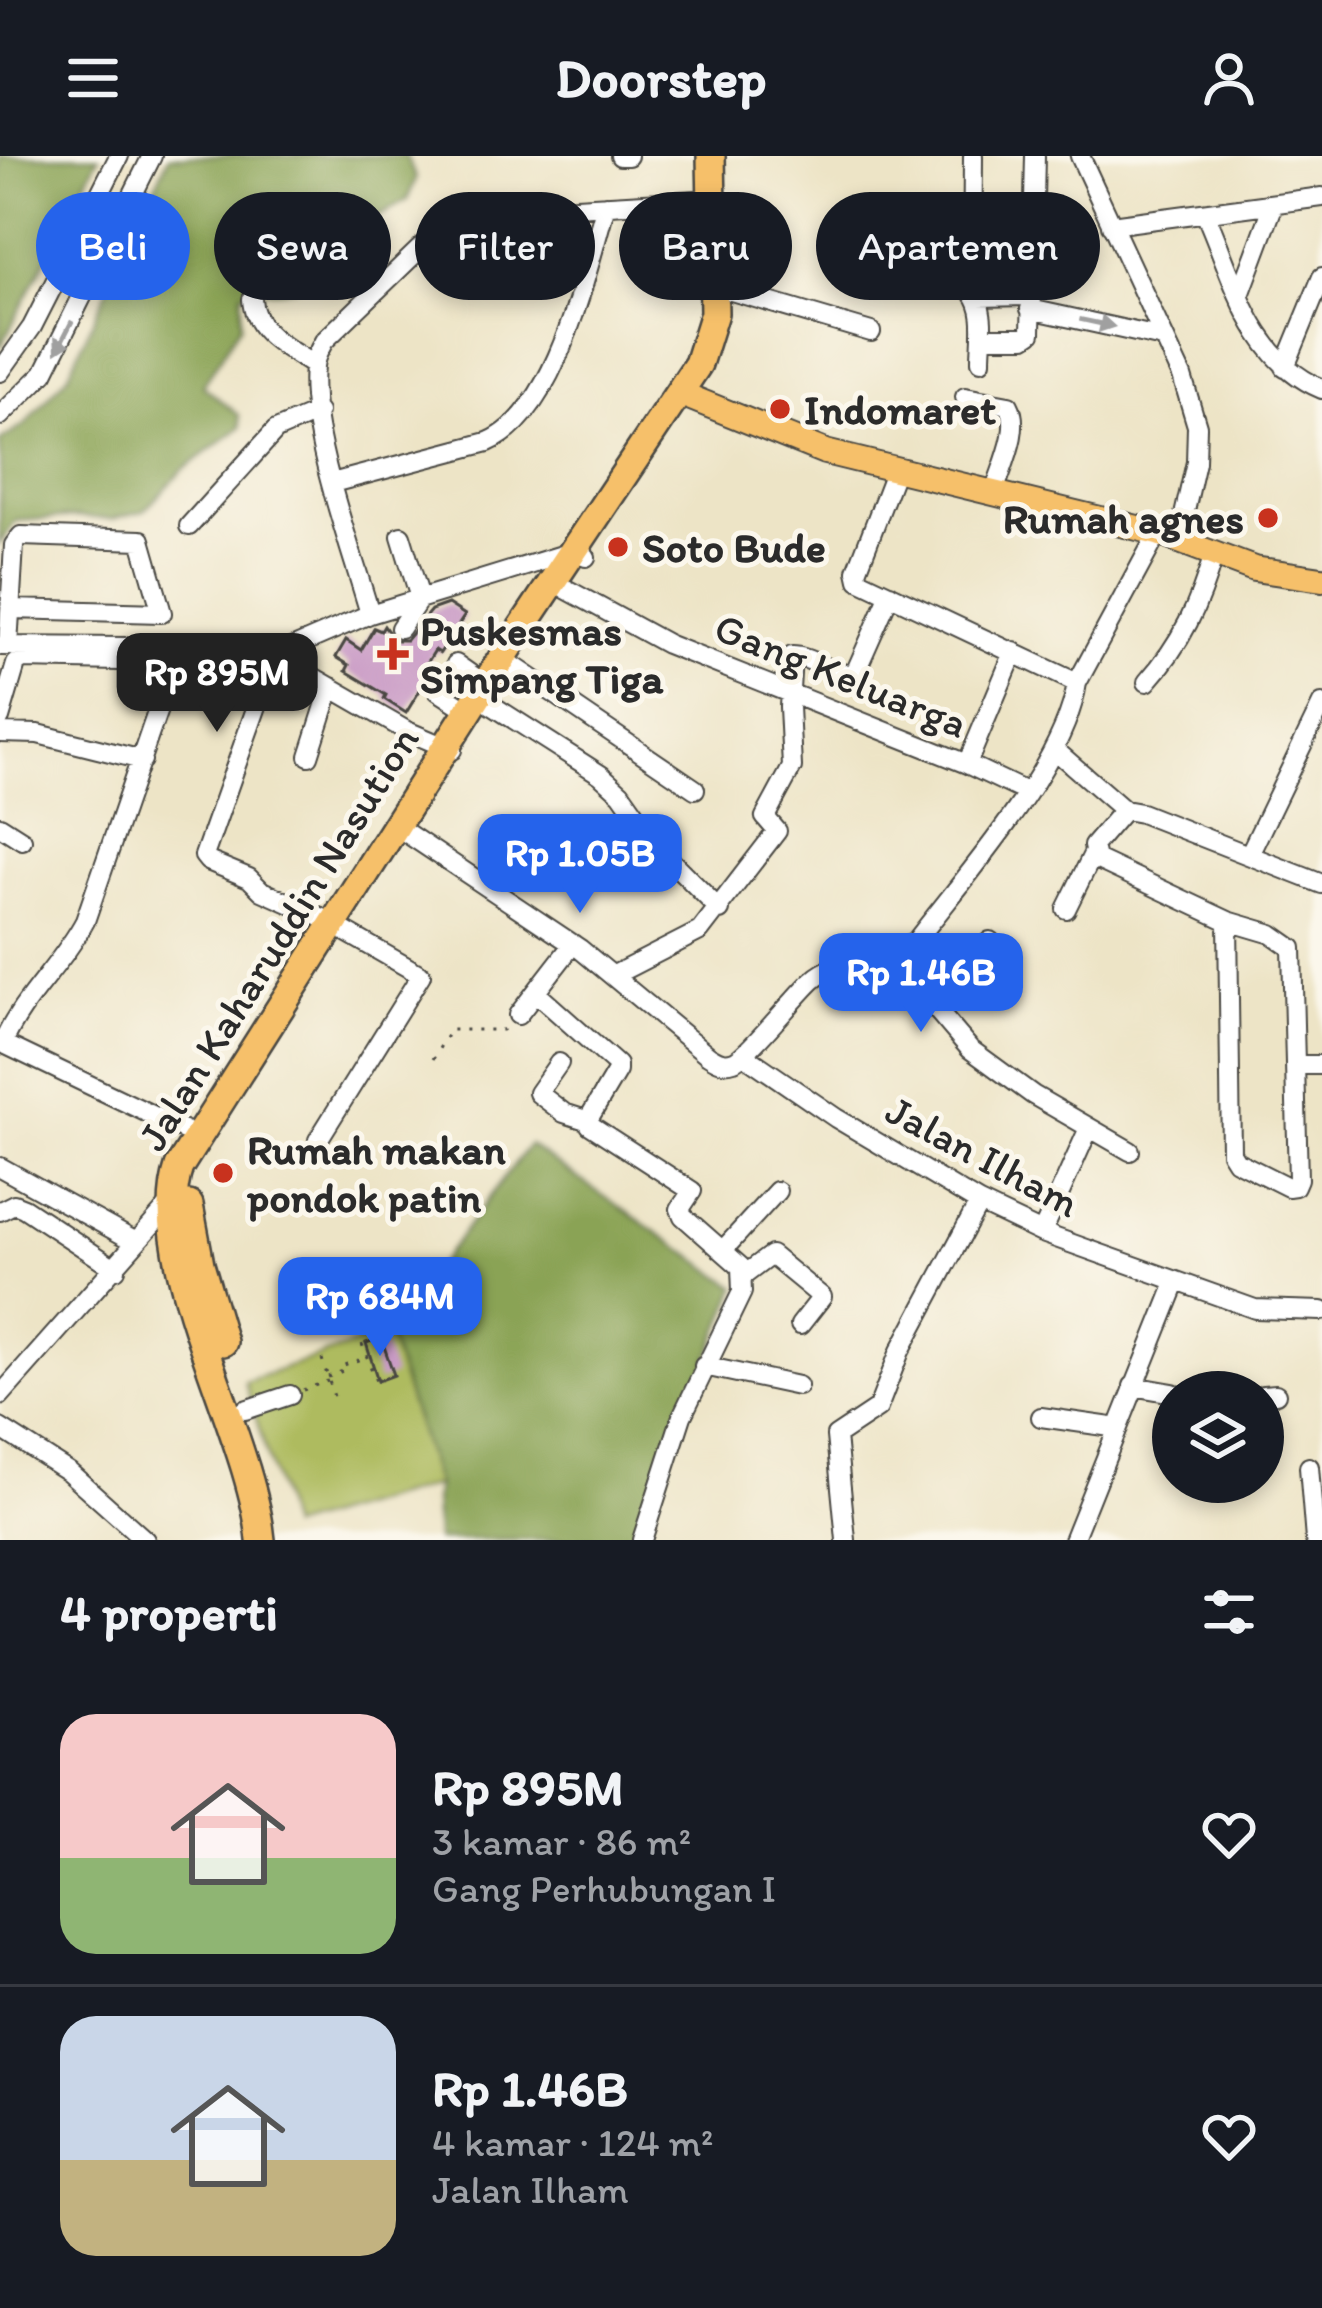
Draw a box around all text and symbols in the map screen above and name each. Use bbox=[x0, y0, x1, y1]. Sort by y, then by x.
icon: menu bbox=[60, 45, 126, 111]
icon: person bbox=[1196, 45, 1262, 111]
text: Doorstep bbox=[555, 46, 767, 111]
chip: Beli bbox=[36, 192, 190, 300]
chip: Sewa bbox=[214, 192, 391, 300]
chip: Filter bbox=[415, 192, 595, 300]
chip: Baru bbox=[619, 192, 792, 300]
chip: Apartemen bbox=[816, 192, 1100, 300]
one-way arrow bbox=[1078, 315, 1116, 334]
one-way arrow bbox=[54, 319, 74, 354]
place label: Indomaret bbox=[804, 384, 996, 435]
marker: Indomaret bbox=[767, 396, 793, 422]
place label: Rumah agnes bbox=[1003, 493, 1244, 544]
marker: Rumah agnes bbox=[1255, 505, 1281, 531]
place label: Soto Bude bbox=[642, 522, 826, 573]
marker: Soto Bude bbox=[605, 534, 631, 560]
street label: Gang Keluarga bbox=[707, 601, 975, 749]
place label: Puskesmas Simpang Tiga bbox=[420, 605, 663, 704]
pin: Rp 895M bbox=[106, 633, 328, 735]
marker: Puskesmas Simpang Tiga bbox=[377, 638, 409, 670]
text: Rp 895M bbox=[144, 648, 290, 695]
street label: Jalan Kaharuddin Nasution bbox=[126, 716, 430, 1160]
pin: Rp 1.05B bbox=[456, 814, 704, 916]
text: Rp 1.05B bbox=[505, 829, 655, 876]
pin: Rp 1.46B bbox=[797, 933, 1045, 1035]
text: Rp 1.46B bbox=[846, 948, 996, 995]
street label: Jalan Ilham bbox=[878, 1084, 1089, 1228]
place label: Rumah makan pondok patin bbox=[246, 1124, 506, 1223]
marker: Rumah makan pondok patin bbox=[210, 1160, 236, 1186]
pin: Rp 684M bbox=[269, 1257, 491, 1359]
text: Rp 684M bbox=[305, 1272, 455, 1319]
map controls bbox=[1152, 1371, 1284, 1503]
button: layers bbox=[1152, 1371, 1284, 1503]
icon: filters bbox=[1196, 1579, 1262, 1645]
text: 4 properti bbox=[60, 1582, 278, 1643]
text: Rp 895M bbox=[432, 1757, 624, 1818]
icon: home bbox=[156, 1762, 300, 1906]
icon: heart bbox=[1196, 1801, 1262, 1867]
text: 3 kamar · 86 m² bbox=[432, 1818, 691, 1865]
text: Gang Perhubungan I bbox=[432, 1865, 776, 1912]
text: Rp 1.46B bbox=[432, 2058, 628, 2119]
icon: home bbox=[156, 2064, 300, 2208]
icon: heart bbox=[1196, 2103, 1262, 2169]
text: 4 kamar · 124 m² bbox=[432, 2119, 713, 2166]
text: Jalan Ilham bbox=[432, 2166, 629, 2213]

